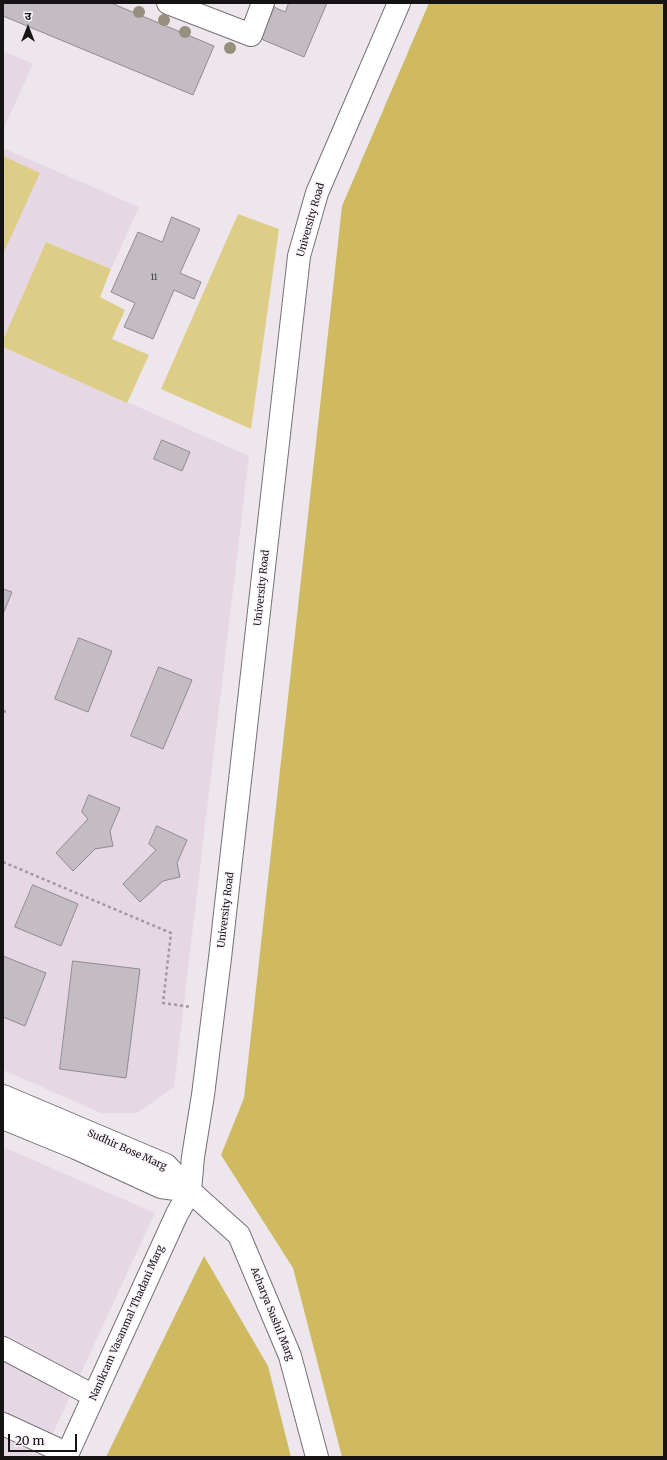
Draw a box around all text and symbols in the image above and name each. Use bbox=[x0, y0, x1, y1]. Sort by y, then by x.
north arrow bbox=[8, 8, 48, 48]
text: उ bbox=[25, 9, 31, 23]
street label: University Road bbox=[295, 182, 327, 258]
house number: 11 bbox=[151, 273, 157, 283]
street label: University Road bbox=[252, 549, 272, 627]
street label: University Road bbox=[215, 871, 237, 949]
street label: Sudhir Bose Marg bbox=[85, 1127, 169, 1173]
street label: Nanikram Vasanmal Thadani Marg bbox=[87, 1243, 167, 1403]
street label: Acharya Sushil Marg bbox=[248, 1266, 296, 1362]
scale bar bbox=[10, 1426, 79, 1452]
text: 20 m bbox=[15, 1433, 44, 1448]

